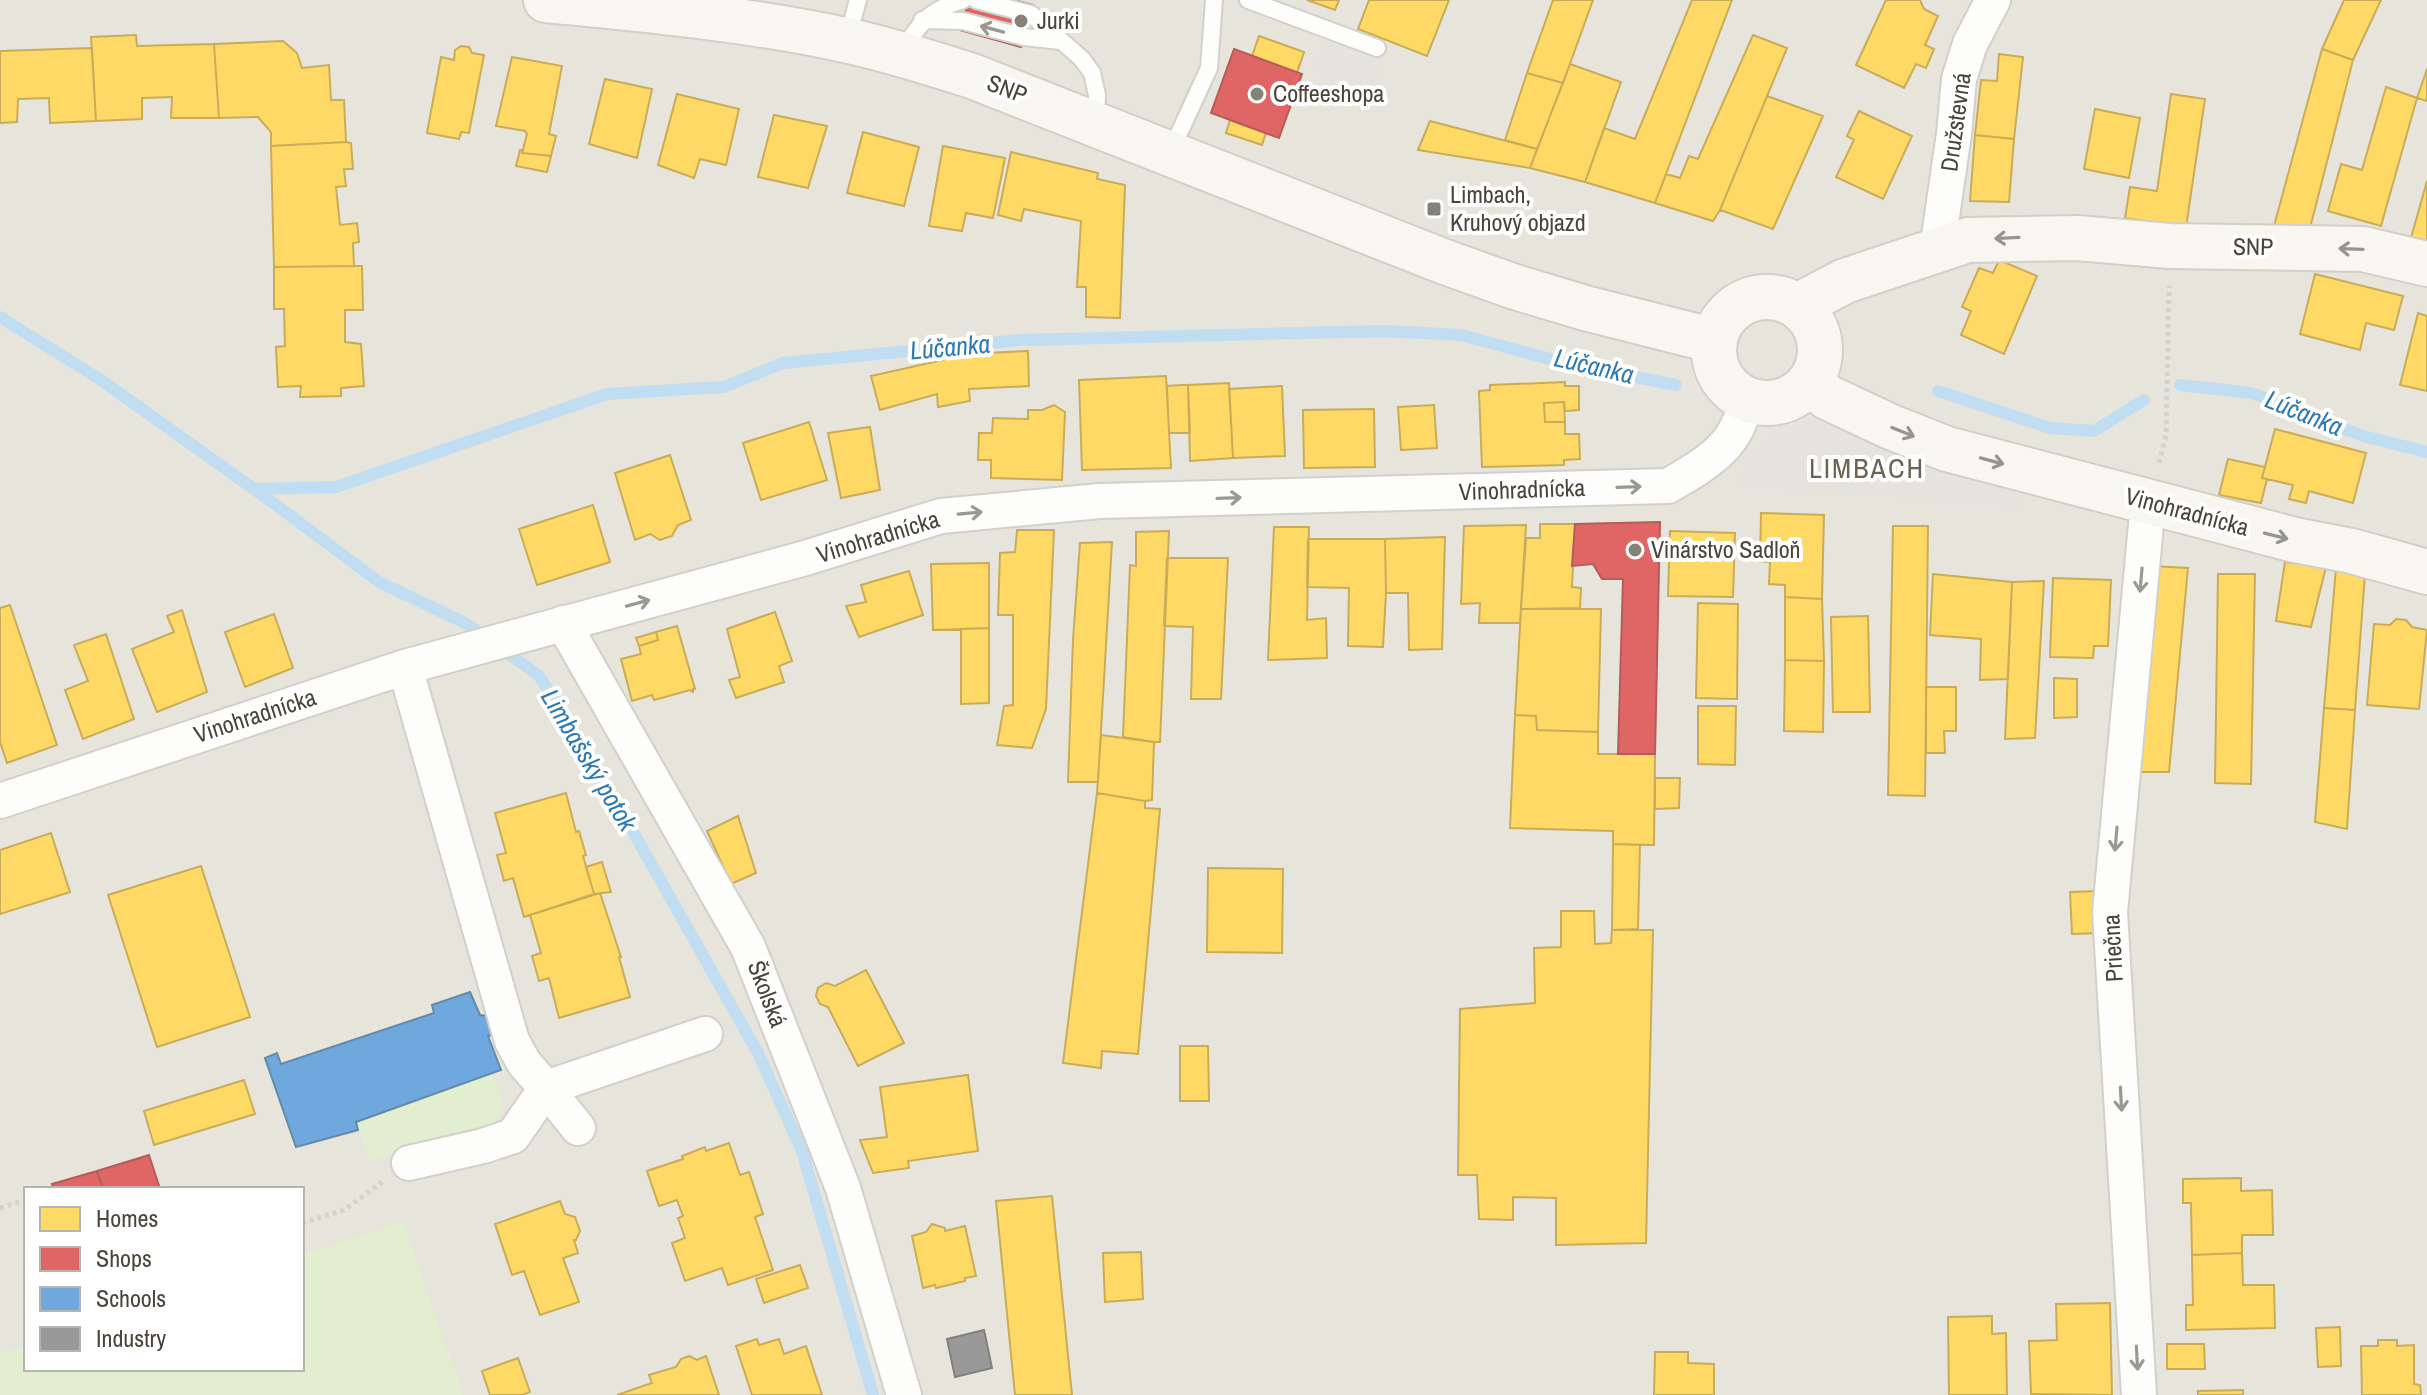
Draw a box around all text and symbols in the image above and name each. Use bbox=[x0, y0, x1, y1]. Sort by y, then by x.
place label: Jurki bbox=[1037, 4, 1080, 36]
marker: Jurki bbox=[1012, 12, 1030, 30]
one-way arrow bbox=[980, 20, 1005, 35]
street label: SNP bbox=[983, 66, 1032, 110]
street label: Družstevná bbox=[1932, 70, 1978, 173]
place label: Coffeeshopa bbox=[1273, 77, 1384, 109]
marker: Coffeeshopa bbox=[1248, 85, 1266, 103]
place label: Limbach, Kruhový objazd bbox=[1450, 178, 1586, 238]
marker: Limbach, Kruhový objazd bbox=[1425, 200, 1443, 218]
street label: SNP bbox=[2233, 230, 2274, 262]
one-way arrow bbox=[1994, 231, 2021, 246]
one-way arrow bbox=[2338, 242, 2365, 257]
water label: Lúčanka bbox=[908, 326, 992, 367]
water label: Lúčanka bbox=[1551, 339, 1637, 392]
water label: Lúčanka bbox=[2260, 381, 2348, 444]
one-way arrow bbox=[1890, 426, 1915, 440]
district label: LIMBACH bbox=[1809, 449, 1925, 487]
one-way arrow bbox=[1979, 455, 2005, 470]
street label: Vinohradnícka bbox=[1458, 471, 1586, 507]
one-way arrow bbox=[1615, 479, 1642, 494]
street label: Vinohradnícka bbox=[2122, 479, 2253, 543]
one-way arrow bbox=[1215, 490, 1242, 505]
street label: Vinohradnícka bbox=[813, 502, 943, 570]
one-way arrow bbox=[956, 506, 983, 521]
one-way arrow bbox=[2262, 529, 2288, 544]
place label: Vinárstvo Sadloň bbox=[1651, 533, 1801, 565]
marker: Vinárstvo Sadloň bbox=[1626, 541, 1644, 559]
one-way arrow bbox=[2133, 566, 2148, 593]
one-way arrow bbox=[625, 594, 651, 609]
street label: Vinohradnícka bbox=[190, 680, 320, 750]
water label: Limbašský potok bbox=[533, 682, 646, 838]
one-way arrow bbox=[2109, 825, 2124, 852]
street label: Priečna bbox=[2094, 913, 2130, 983]
street label: Školská bbox=[741, 956, 795, 1032]
one-way arrow bbox=[2114, 1085, 2129, 1112]
legend bbox=[24, 1187, 304, 1371]
text: Homes bbox=[96, 1202, 158, 1234]
text: Shops bbox=[96, 1242, 152, 1274]
text: Schools bbox=[96, 1282, 166, 1314]
text: Industry bbox=[96, 1322, 166, 1354]
one-way arrow bbox=[2130, 1344, 2145, 1371]

